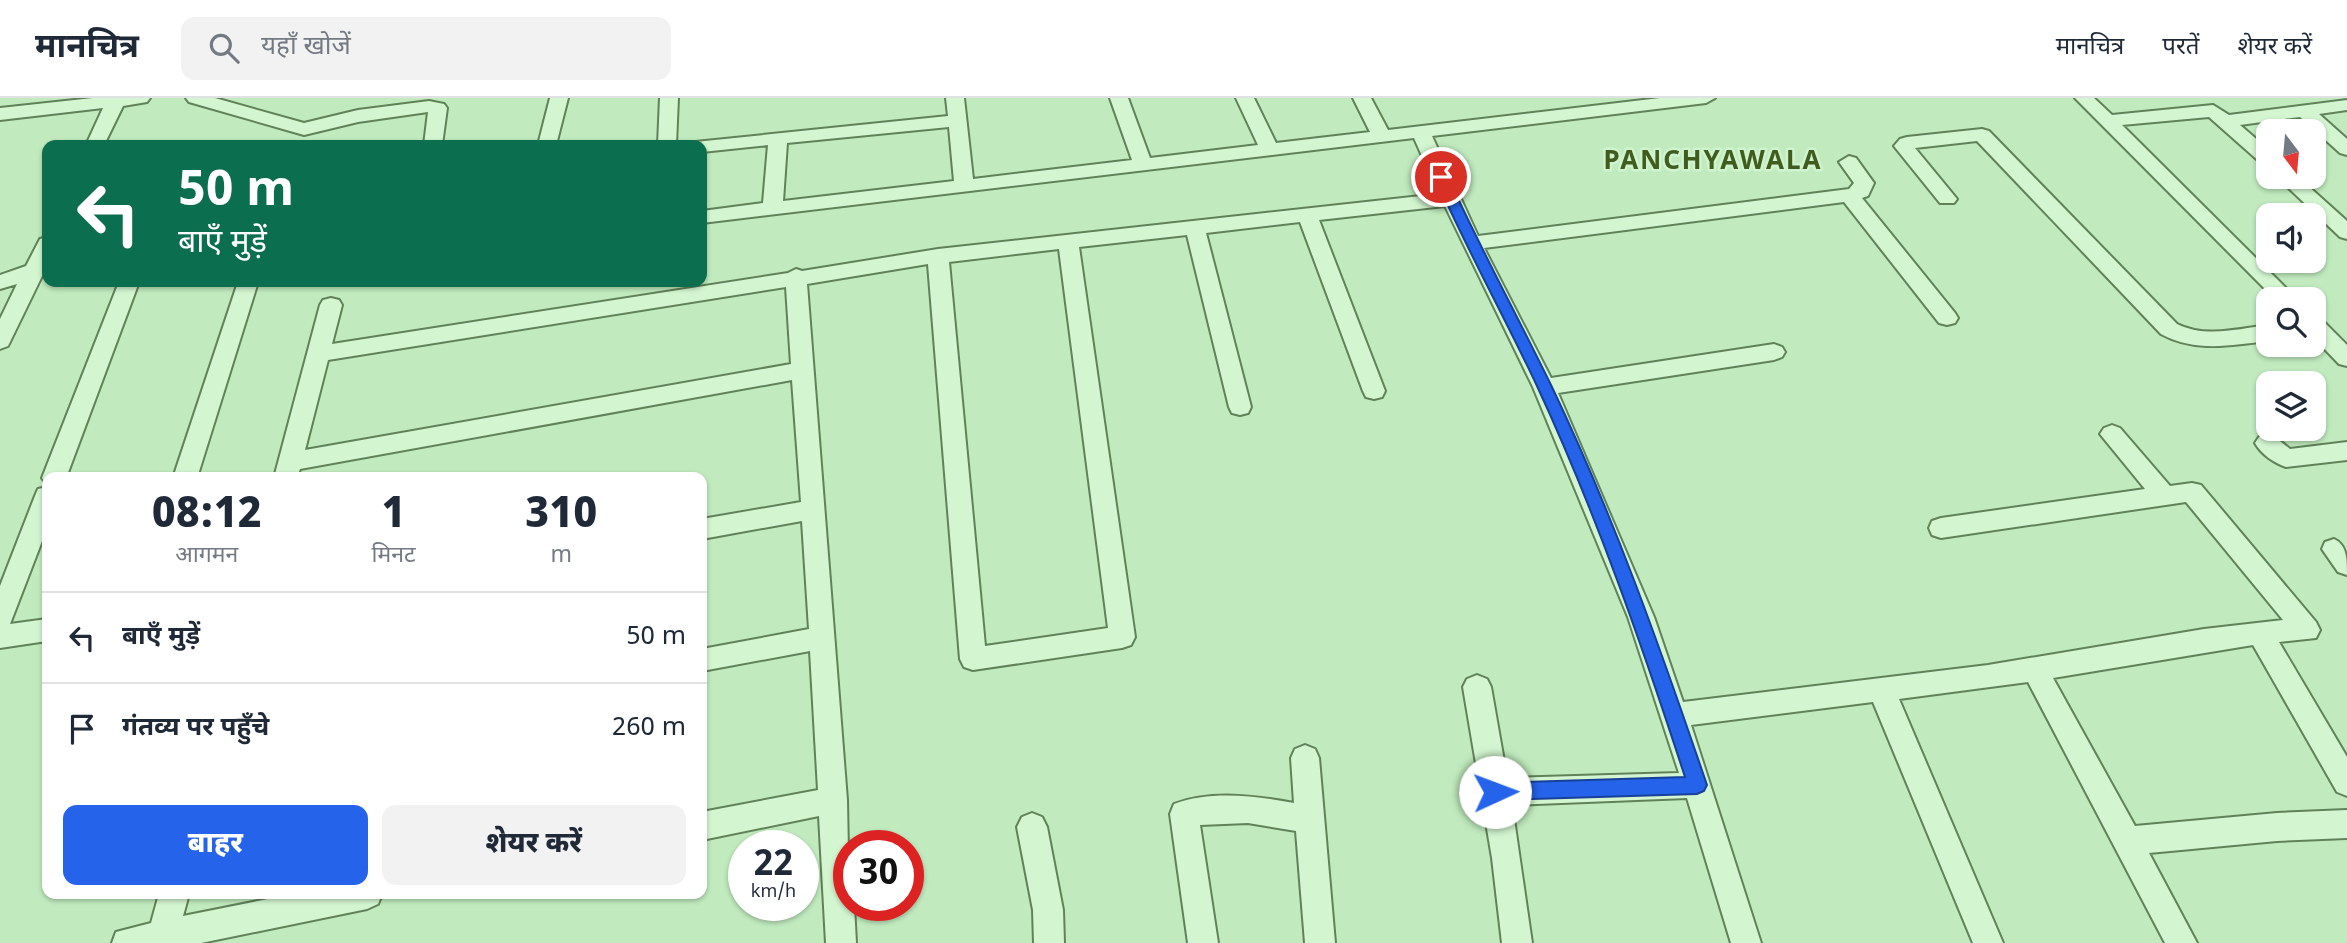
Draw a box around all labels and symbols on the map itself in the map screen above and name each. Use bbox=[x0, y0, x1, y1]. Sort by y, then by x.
north arrow bbox=[2256, 119, 2326, 189]
district label: PANCHYAWALA bbox=[1603, 146, 1823, 180]
pin bbox=[1411, 147, 1471, 207]
position arrow bbox=[1458, 755, 1532, 829]
speed limit sign: 30 bbox=[833, 830, 924, 921]

